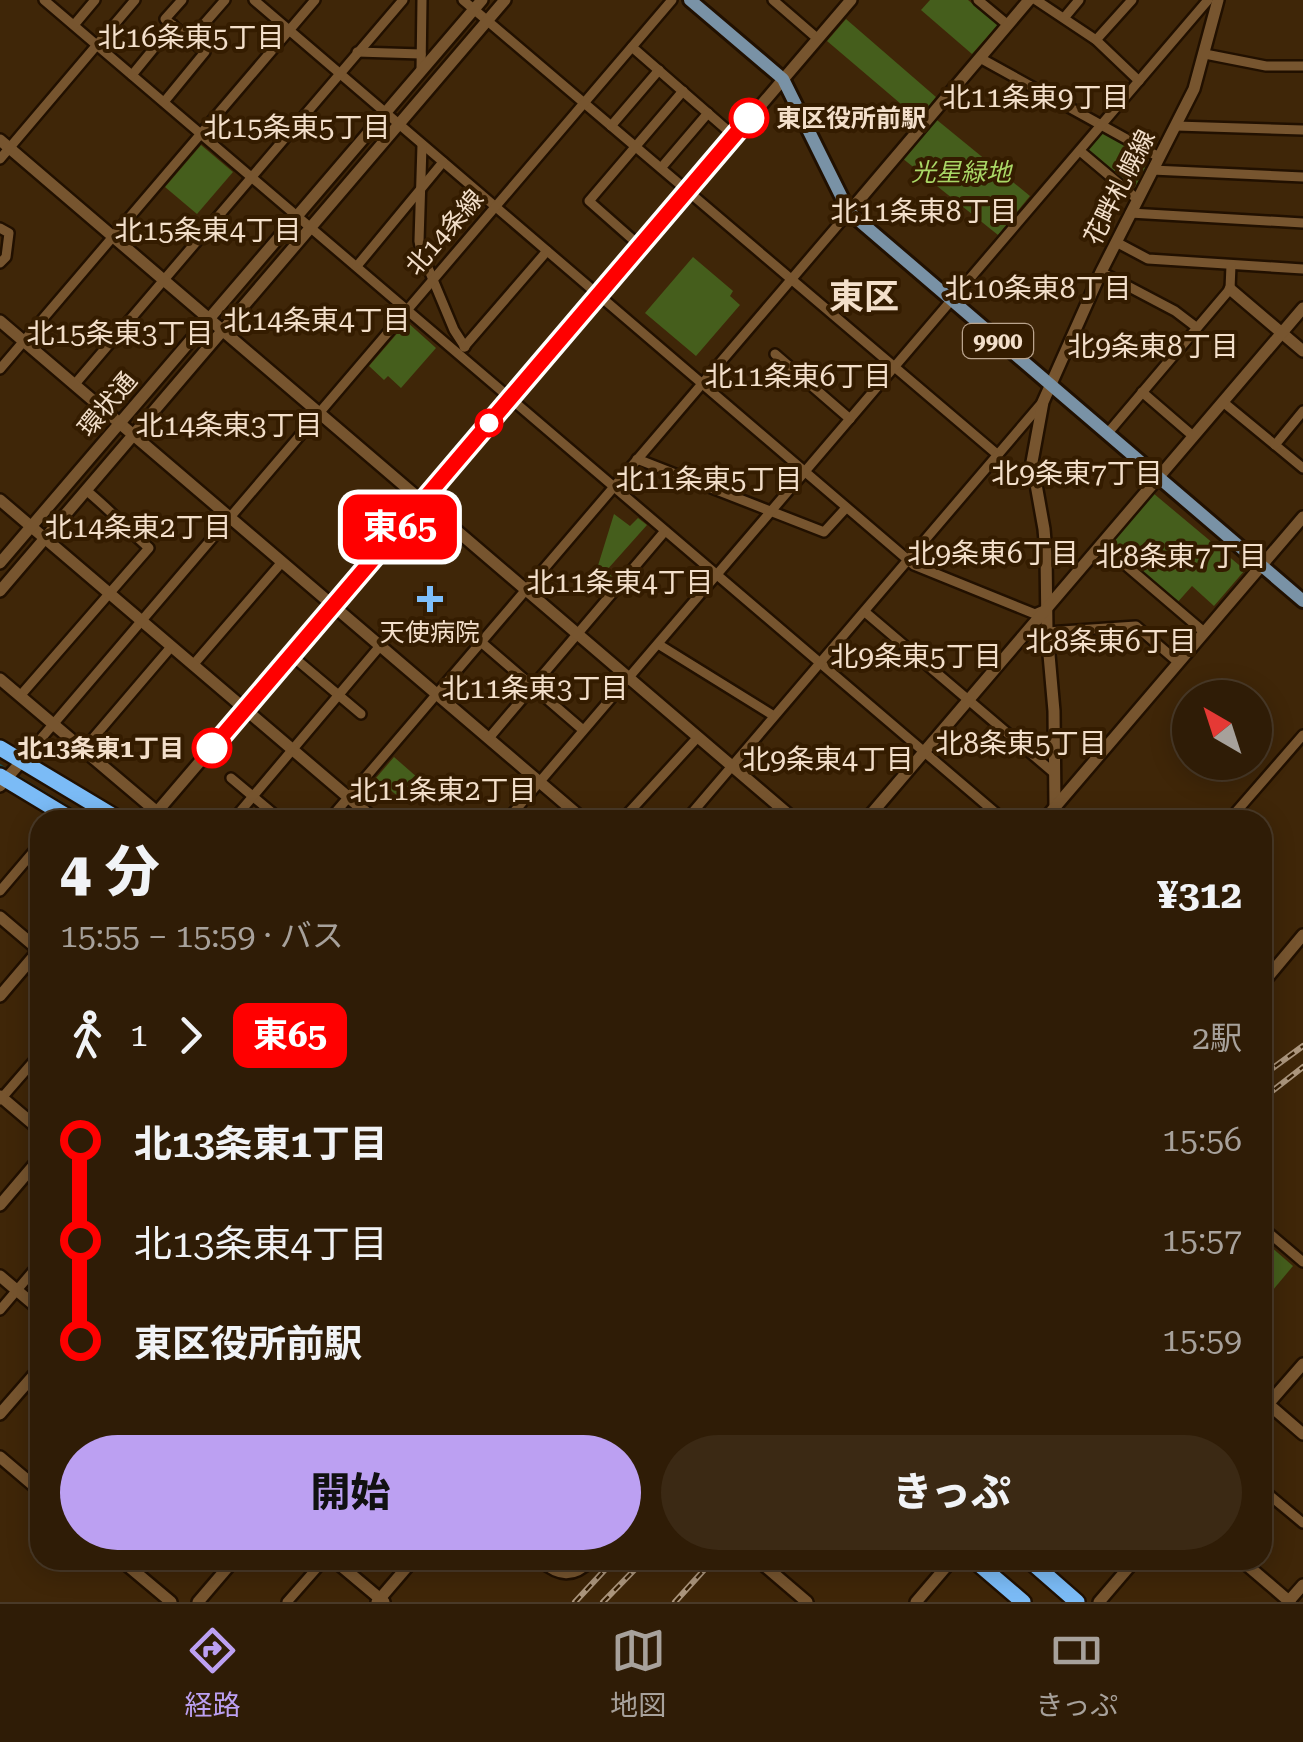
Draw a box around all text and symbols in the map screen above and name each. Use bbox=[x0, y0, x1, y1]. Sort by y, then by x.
district label: 北16条東5丁目 bbox=[97, 21, 285, 54]
district label: 北11条東9丁目 bbox=[942, 81, 1130, 114]
marker: 東区役所前駅 bbox=[730, 99, 768, 137]
place label: 東区役所前駅 bbox=[776, 104, 926, 133]
district label: 北15条東5丁目 bbox=[203, 111, 391, 144]
street label: 花畔札幌線 bbox=[1078, 125, 1161, 250]
park label: 光星緑地 bbox=[911, 158, 1014, 187]
street label: 北14条線 bbox=[400, 184, 489, 281]
district label: 北11条東8丁目 bbox=[830, 195, 1018, 228]
district label: 北15条東4丁目 bbox=[114, 214, 302, 247]
district label: 北10条東8丁目 bbox=[944, 272, 1132, 305]
district label: 東区 bbox=[829, 277, 899, 318]
district label: 北14条東4丁目 bbox=[223, 304, 411, 337]
district label: 北15条東3丁目 bbox=[26, 317, 214, 350]
road number: 9900 bbox=[963, 324, 1033, 358]
district label: 北9条東8丁目 bbox=[1067, 330, 1239, 363]
district label: 北11条東6丁目 bbox=[704, 360, 892, 393]
street label: 環状通 bbox=[72, 366, 143, 442]
district label: 北14条東3丁目 bbox=[135, 409, 323, 442]
unlabelled marker bbox=[476, 410, 502, 436]
district label: 北9条東7丁目 bbox=[991, 457, 1163, 490]
district label: 北11条東5丁目 bbox=[615, 463, 803, 496]
line badge: 東65 bbox=[342, 494, 458, 560]
text: 東65 bbox=[363, 507, 437, 548]
district label: 北14条東2丁目 bbox=[44, 511, 232, 544]
district label: 北9条東6丁目 bbox=[907, 537, 1079, 570]
district label: 北8条東7丁目 bbox=[1095, 540, 1267, 573]
district label: 北11条東4丁目 bbox=[526, 566, 714, 599]
marker: 天使病院 bbox=[417, 586, 443, 612]
place label: 天使病院 bbox=[380, 618, 480, 647]
district label: 北8条東6丁目 bbox=[1025, 625, 1197, 658]
district label: 北9条東5丁目 bbox=[830, 640, 1002, 673]
district label: 北11条東3丁目 bbox=[441, 672, 629, 705]
north arrow bbox=[1172, 680, 1272, 780]
map controls bbox=[1172, 680, 1272, 780]
district label: 北8条東5丁目 bbox=[935, 727, 1107, 760]
marker: 北13条東1丁目 bbox=[193, 729, 231, 767]
place label: 北13条東1丁目 bbox=[17, 734, 184, 763]
district label: 北9条東4丁目 bbox=[742, 743, 914, 776]
district label: 北11条東2丁目 bbox=[349, 774, 537, 807]
text: 4 分 bbox=[60, 840, 160, 904]
text: ¥312 bbox=[1157, 873, 1242, 917]
text: 15:55 – 15:59 · バス bbox=[60, 917, 344, 955]
icon: walk bbox=[60, 1008, 115, 1063]
icon: forward bbox=[163, 1008, 218, 1063]
text: 東65 bbox=[253, 1015, 327, 1056]
text: 1 bbox=[130, 1016, 148, 1054]
text: 2駅 bbox=[1192, 1019, 1242, 1057]
text: 15:56 bbox=[1162, 1121, 1242, 1159]
text: 北13条東1丁目 bbox=[134, 1122, 388, 1166]
text: 15:57 bbox=[1162, 1221, 1242, 1259]
text: 北13条東4丁目 bbox=[134, 1222, 388, 1266]
text: 15:59 bbox=[1162, 1321, 1242, 1359]
text: 東区役所前駅 bbox=[134, 1322, 362, 1366]
button: 開始 bbox=[60, 1435, 641, 1550]
button: きっぷ bbox=[661, 1435, 1242, 1550]
tab: 経路 bbox=[185, 1623, 241, 1723]
tab: 地図 bbox=[610, 1623, 666, 1723]
tab: きっぷ bbox=[1035, 1623, 1118, 1723]

